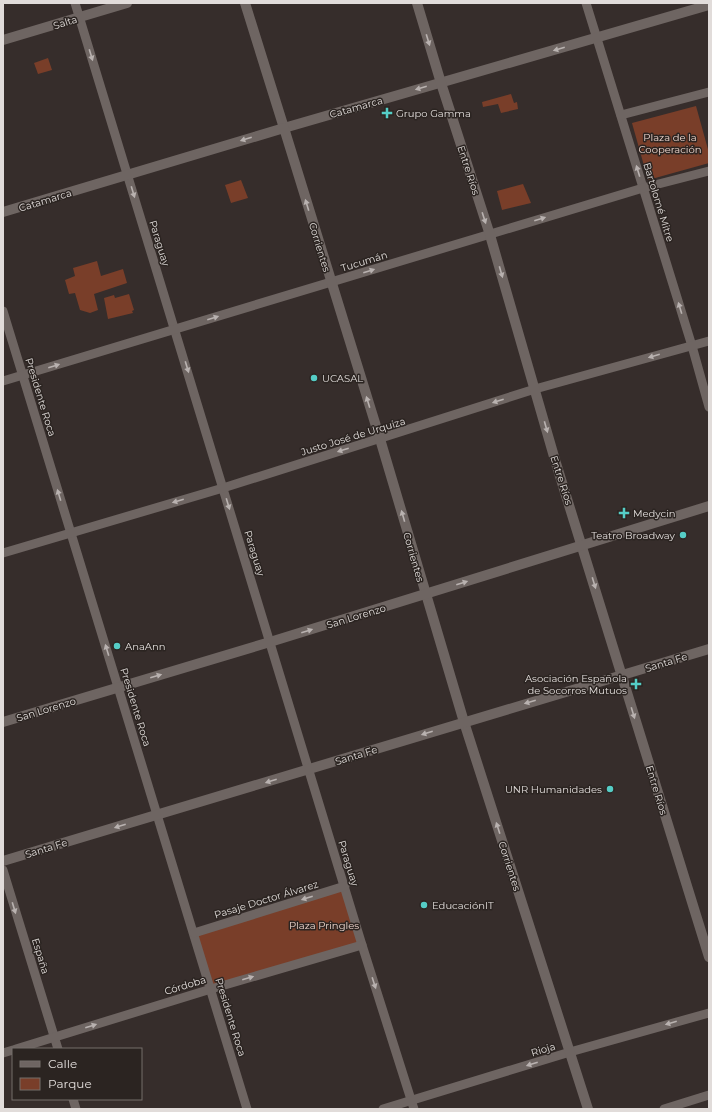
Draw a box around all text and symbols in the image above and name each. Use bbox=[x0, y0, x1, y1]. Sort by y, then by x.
street label: Salta bbox=[52, 13, 79, 32]
one-way arrow bbox=[425, 35, 431, 47]
one-way arrow bbox=[553, 46, 565, 52]
one-way arrow bbox=[88, 49, 94, 61]
one-way arrow bbox=[415, 86, 427, 92]
street label: Catamarca bbox=[328, 94, 384, 121]
marker: Grupo Gamma bbox=[381, 107, 393, 119]
place label: Grupo Gamma bbox=[396, 107, 471, 120]
park label: Plaza de la Cooperación bbox=[639, 131, 702, 156]
one-way arrow bbox=[240, 136, 252, 142]
street label: Entre Ríos bbox=[454, 144, 483, 197]
street label: Bartolomé Mitre bbox=[640, 161, 677, 243]
one-way arrow bbox=[635, 165, 641, 177]
street label: Catamarca bbox=[17, 186, 73, 215]
one-way arrow bbox=[130, 187, 136, 199]
one-way arrow bbox=[304, 199, 310, 211]
one-way arrow bbox=[481, 212, 487, 224]
one-way arrow bbox=[535, 216, 547, 222]
street label: Paraguay bbox=[146, 219, 173, 268]
street label: Corrientes bbox=[306, 221, 333, 274]
street label: Tucumán bbox=[339, 248, 389, 275]
one-way arrow bbox=[498, 266, 504, 278]
one-way arrow bbox=[363, 268, 375, 274]
one-way arrow bbox=[677, 302, 683, 314]
one-way arrow bbox=[207, 315, 219, 321]
one-way arrow bbox=[648, 353, 660, 359]
street label: Presidente Roca bbox=[22, 356, 59, 438]
one-way arrow bbox=[184, 361, 190, 373]
one-way arrow bbox=[48, 363, 60, 369]
place label: UCASAL bbox=[322, 372, 363, 385]
marker: UCASAL bbox=[309, 373, 319, 383]
one-way arrow bbox=[365, 395, 371, 407]
one-way arrow bbox=[492, 398, 504, 404]
street label: Justo José de Urquiza bbox=[298, 414, 407, 459]
one-way arrow bbox=[543, 421, 549, 433]
one-way arrow bbox=[336, 448, 348, 454]
street label: Entre Ríos bbox=[547, 454, 576, 507]
one-way arrow bbox=[56, 489, 62, 501]
one-way arrow bbox=[172, 498, 184, 504]
one-way arrow bbox=[225, 499, 231, 511]
marker: Medycin bbox=[618, 507, 630, 519]
place label: Medycin bbox=[633, 507, 676, 520]
one-way arrow bbox=[400, 510, 406, 522]
street label: Paraguay bbox=[241, 529, 268, 578]
place label: Teatro Broadway bbox=[591, 529, 676, 542]
marker: Teatro Broadway bbox=[678, 530, 688, 540]
street label: Corrientes bbox=[400, 531, 427, 584]
one-way arrow bbox=[591, 577, 597, 589]
one-way arrow bbox=[457, 580, 469, 586]
street label: San Lorenzo bbox=[325, 601, 387, 632]
one-way arrow bbox=[302, 628, 314, 634]
place label: AnaAnn bbox=[125, 640, 166, 653]
marker: AnaAnn bbox=[112, 641, 122, 651]
one-way arrow bbox=[104, 643, 110, 655]
street label: Santa Fe bbox=[643, 650, 689, 675]
street label: Presidente Roca bbox=[117, 666, 154, 748]
place label: Asociación Española de Socorros Mutuos bbox=[525, 672, 627, 697]
one-way arrow bbox=[150, 673, 162, 679]
marker: Asociación Española de Socorros Mutuos bbox=[630, 678, 642, 690]
street label: San Lorenzo bbox=[15, 694, 77, 725]
one-way arrow bbox=[524, 699, 536, 705]
one-way arrow bbox=[630, 707, 636, 719]
one-way arrow bbox=[420, 730, 432, 736]
street label: Santa Fe bbox=[333, 743, 379, 768]
street label: Entre Ríos bbox=[643, 764, 670, 817]
one-way arrow bbox=[265, 778, 277, 784]
place label: UNR Humanidades bbox=[505, 783, 602, 796]
marker: UNR Humanidades bbox=[605, 784, 615, 794]
one-way arrow bbox=[495, 821, 501, 833]
one-way arrow bbox=[113, 823, 125, 829]
street label: Santa Fe bbox=[23, 836, 69, 861]
street label: Paraguay bbox=[335, 839, 362, 888]
street label: Corrientes bbox=[495, 840, 524, 893]
street label: Pasaje Doctor Álvarez bbox=[213, 877, 320, 921]
one-way arrow bbox=[301, 895, 313, 901]
place label: EducaciónIT bbox=[432, 899, 494, 912]
marker: EducaciónIT bbox=[419, 900, 429, 910]
one-way arrow bbox=[11, 902, 17, 914]
park label: Plaza Pringles bbox=[289, 919, 359, 932]
street label: España bbox=[29, 937, 52, 976]
street label: Córdoba bbox=[163, 973, 207, 998]
one-way arrow bbox=[242, 975, 254, 981]
street label: Presidente Roca bbox=[212, 976, 249, 1058]
one-way arrow bbox=[371, 977, 377, 989]
one-way arrow bbox=[665, 1020, 677, 1026]
one-way arrow bbox=[86, 1023, 98, 1029]
street label: Rioja bbox=[529, 1040, 557, 1059]
legend bbox=[12, 1048, 142, 1100]
text: Calle bbox=[48, 1056, 77, 1071]
one-way arrow bbox=[526, 1061, 538, 1067]
text: Parque bbox=[48, 1076, 92, 1091]

